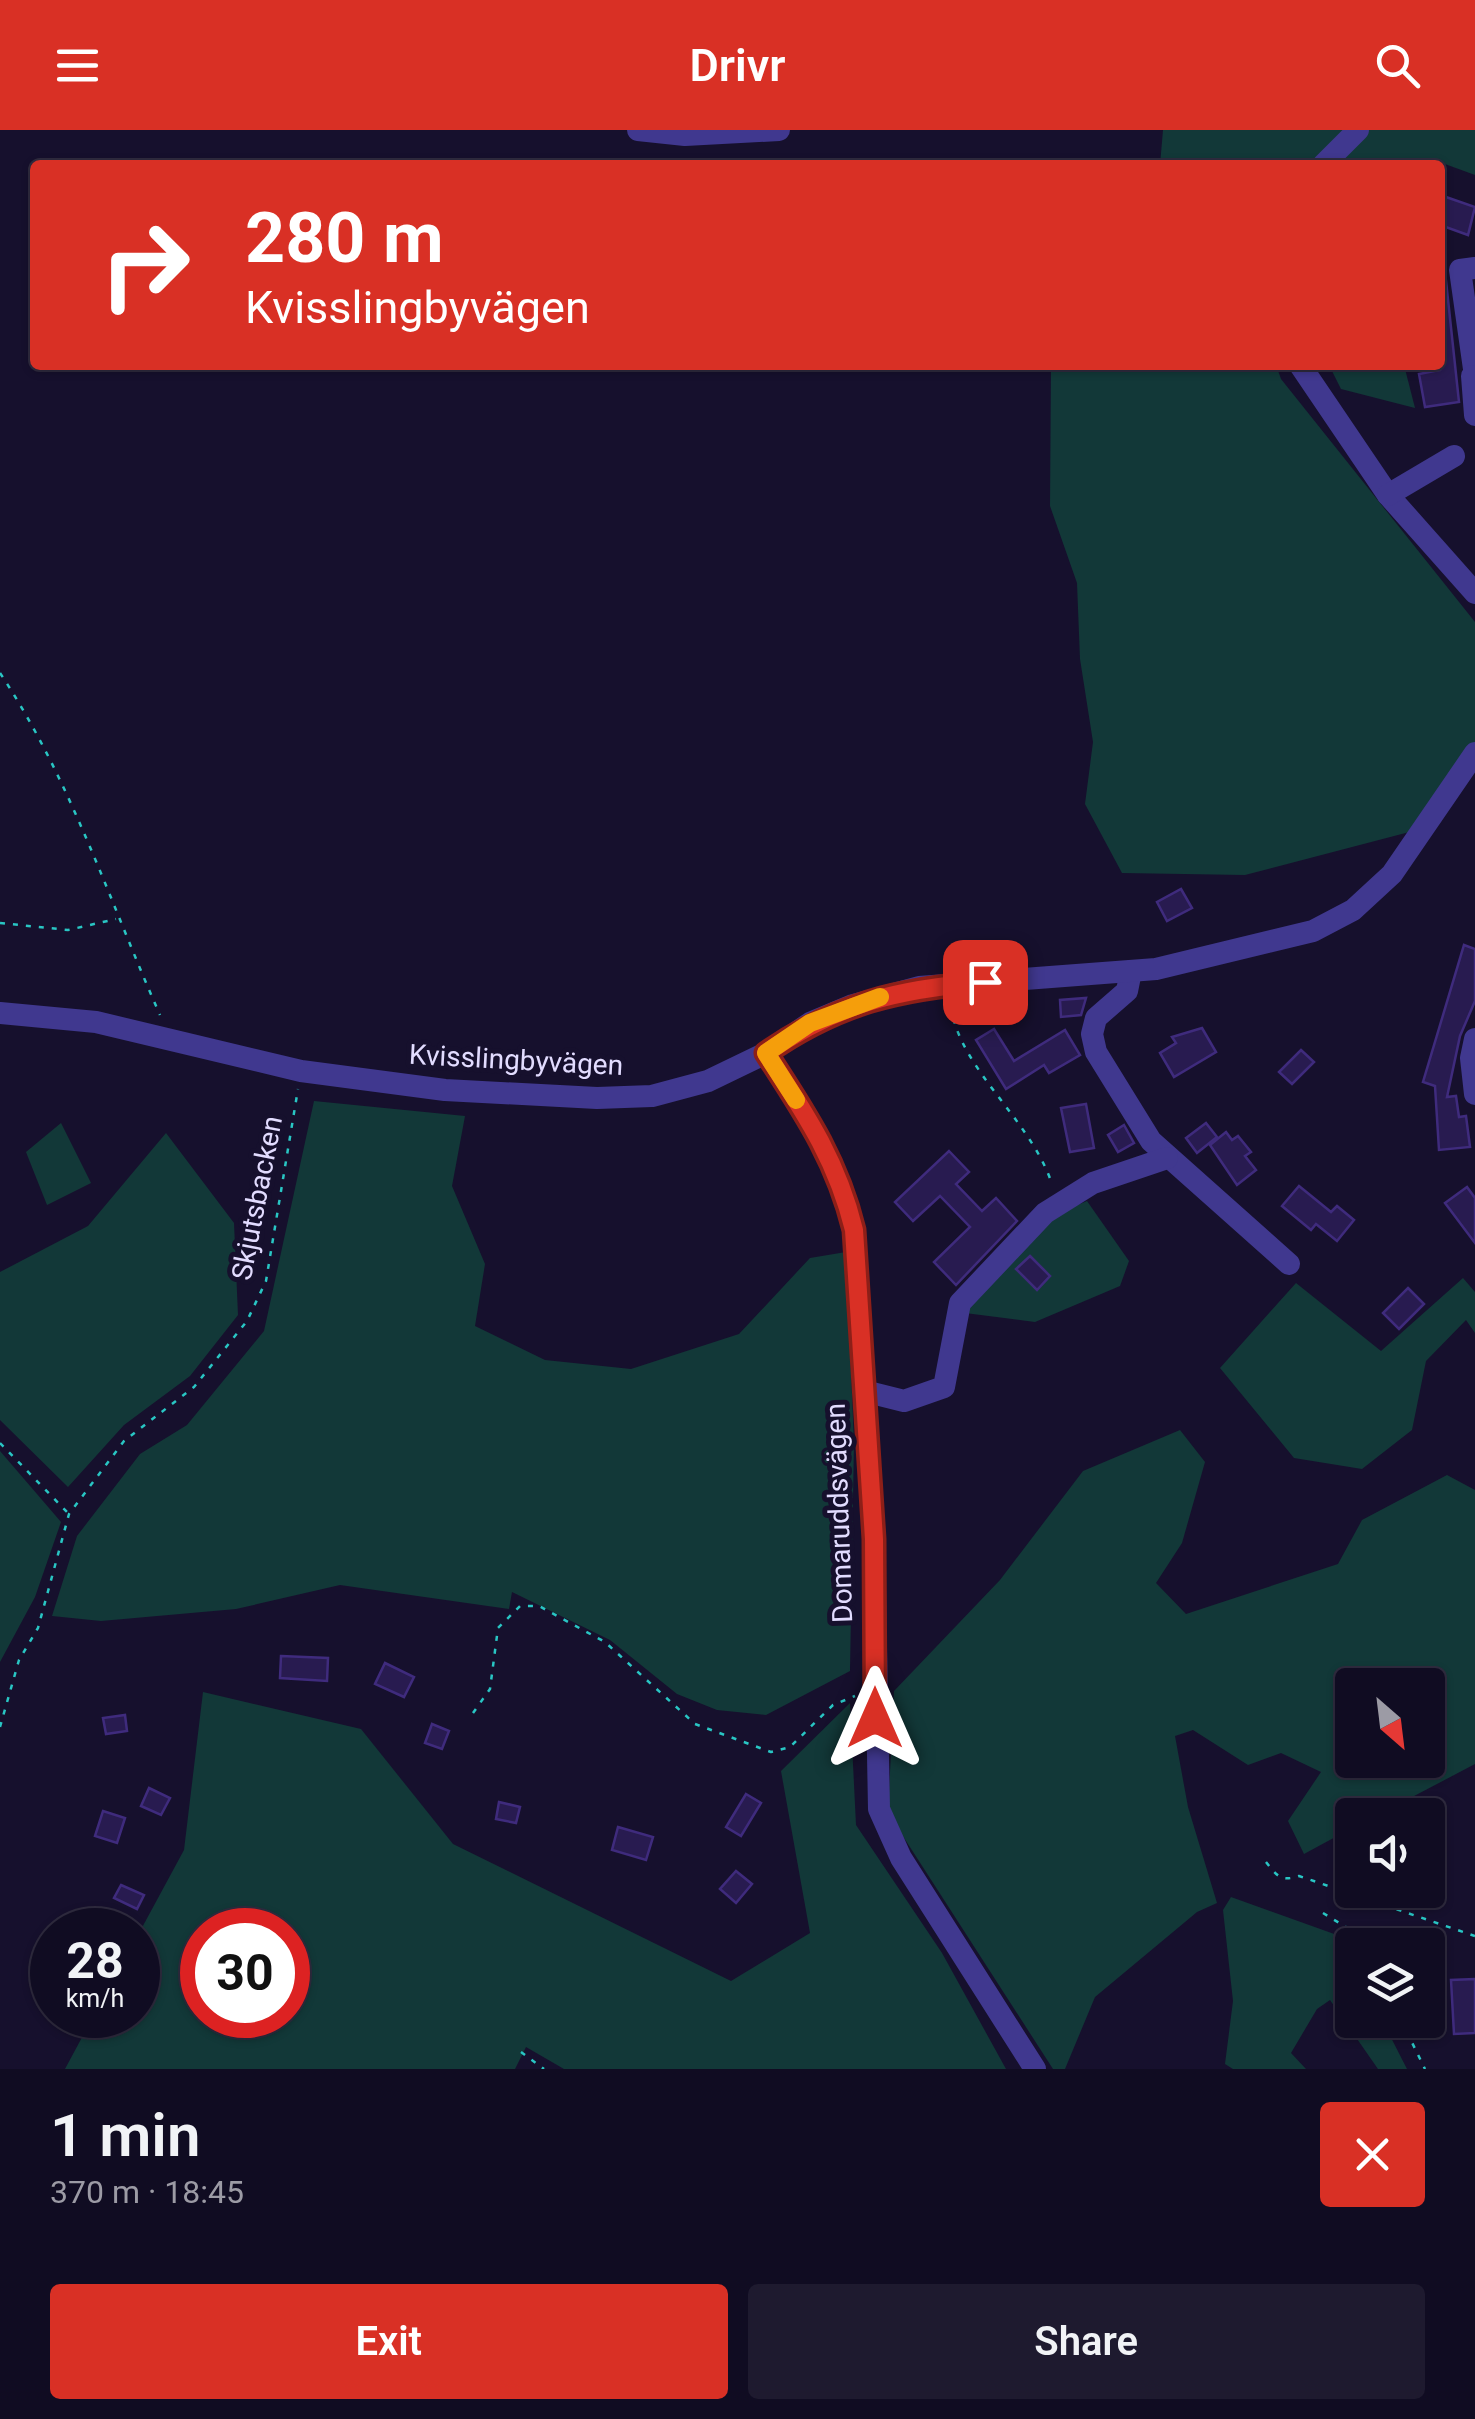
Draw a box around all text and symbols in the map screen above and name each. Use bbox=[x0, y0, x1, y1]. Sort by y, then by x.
icon: menu bbox=[50, 38, 105, 93]
icon: search bbox=[1370, 38, 1425, 93]
text: Drivr bbox=[690, 39, 785, 92]
text: 280 m bbox=[245, 197, 444, 279]
icon: right bbox=[80, 200, 210, 330]
text: Kvisslingbyvägen bbox=[245, 281, 590, 334]
pin bbox=[943, 940, 1028, 1025]
icon: arrive bbox=[958, 955, 1013, 1010]
street label: Kvisslingbyvägen bbox=[408, 1038, 624, 1082]
street label: Skjutsbacken bbox=[225, 1113, 289, 1283]
street label: Domaruddsvägen bbox=[819, 1403, 859, 1623]
position arrow bbox=[823, 1666, 927, 1770]
north arrow bbox=[1335, 1668, 1445, 1778]
map controls bbox=[1335, 1668, 1445, 2038]
button: sound bbox=[1335, 1798, 1445, 1908]
speed limit sign: 30 bbox=[180, 1908, 310, 2038]
button: layers bbox=[1335, 1928, 1445, 2038]
text: 28 bbox=[66, 1932, 124, 1990]
text: km/h bbox=[66, 1984, 124, 2013]
text: 1 min bbox=[50, 2100, 200, 2171]
button: close bbox=[1320, 2102, 1425, 2207]
text: 370 m · 18:45 bbox=[50, 2173, 244, 2211]
button: Exit bbox=[50, 2284, 728, 2399]
button: Share bbox=[748, 2284, 1425, 2399]

